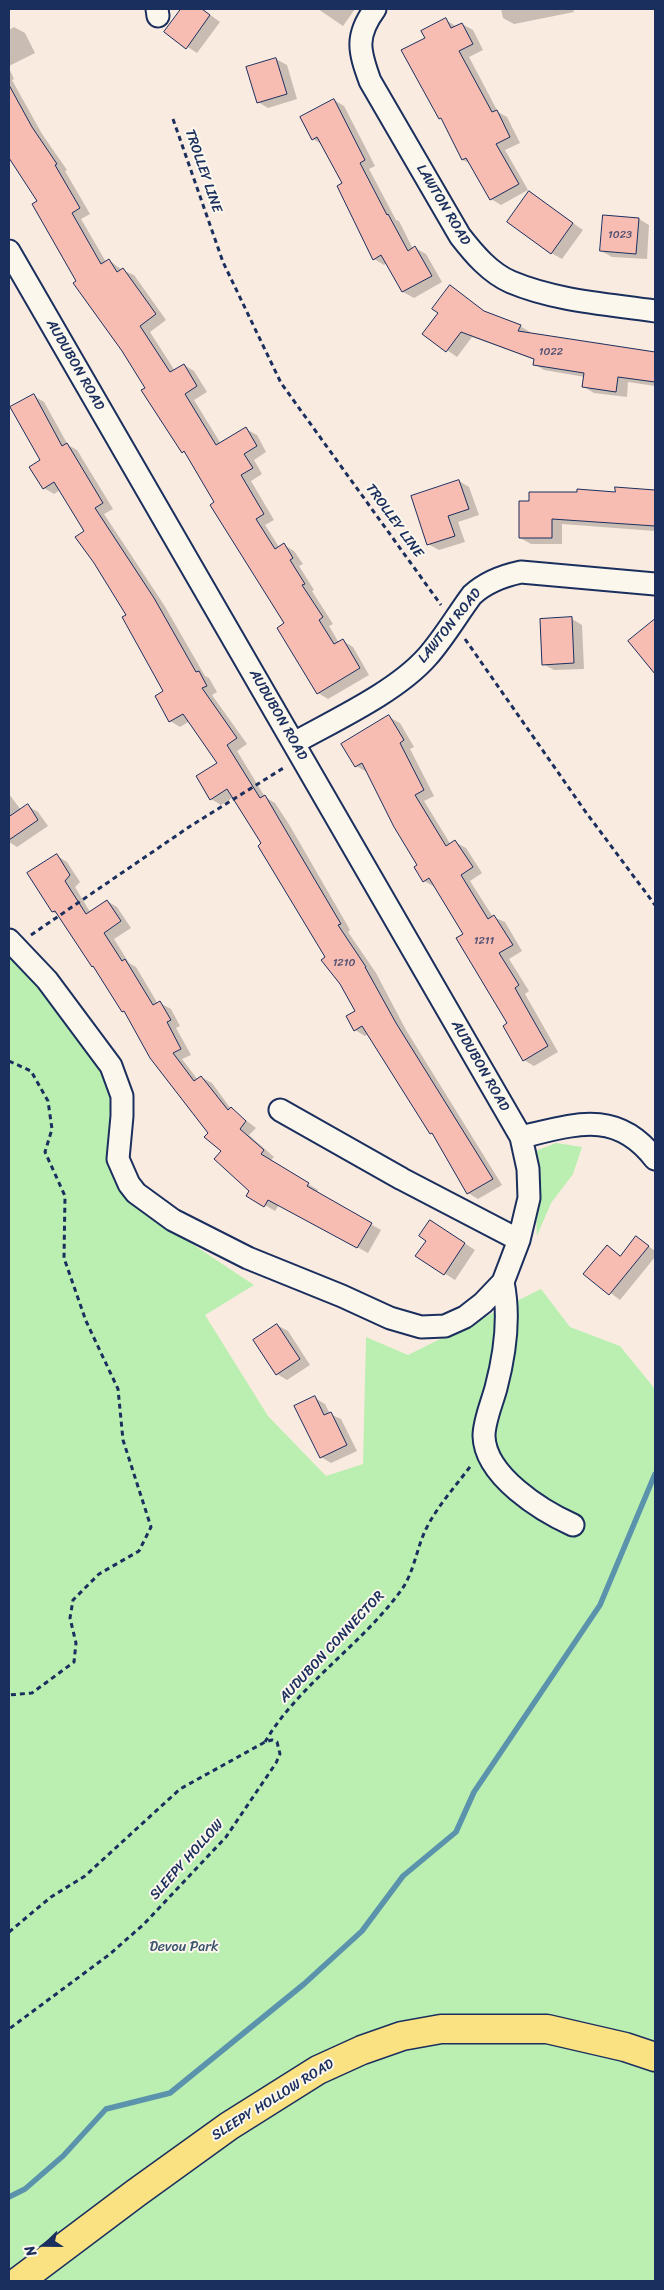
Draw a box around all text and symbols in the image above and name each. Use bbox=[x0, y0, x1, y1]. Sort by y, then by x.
street label: TROLLEY LINE bbox=[181, 127, 225, 215]
street label: LAWTON ROAD bbox=[412, 162, 474, 248]
house number: 1023 bbox=[608, 228, 632, 242]
street label: AUDUBON ROAD bbox=[42, 317, 108, 413]
house number: 1022 bbox=[539, 345, 563, 359]
street label: TROLLEY LINE bbox=[362, 481, 426, 561]
street label: LAWTON ROAD bbox=[415, 585, 485, 667]
street label: AUDUBON ROAD bbox=[245, 667, 311, 763]
house number: 1211 bbox=[474, 934, 494, 948]
house number: 1210 bbox=[333, 956, 355, 970]
street label: AUDUBON ROAD bbox=[447, 1018, 513, 1114]
street label: AUDUBON CONNECTOR bbox=[276, 1588, 388, 1706]
street label: SLEEPY HOLLOW bbox=[147, 1816, 227, 1904]
park label: Devou Park bbox=[149, 1939, 219, 1955]
street label: SLEEPY HOLLOW ROAD bbox=[209, 2056, 337, 2144]
north arrow bbox=[20, 2220, 70, 2270]
text: N bbox=[17, 2242, 44, 2260]

